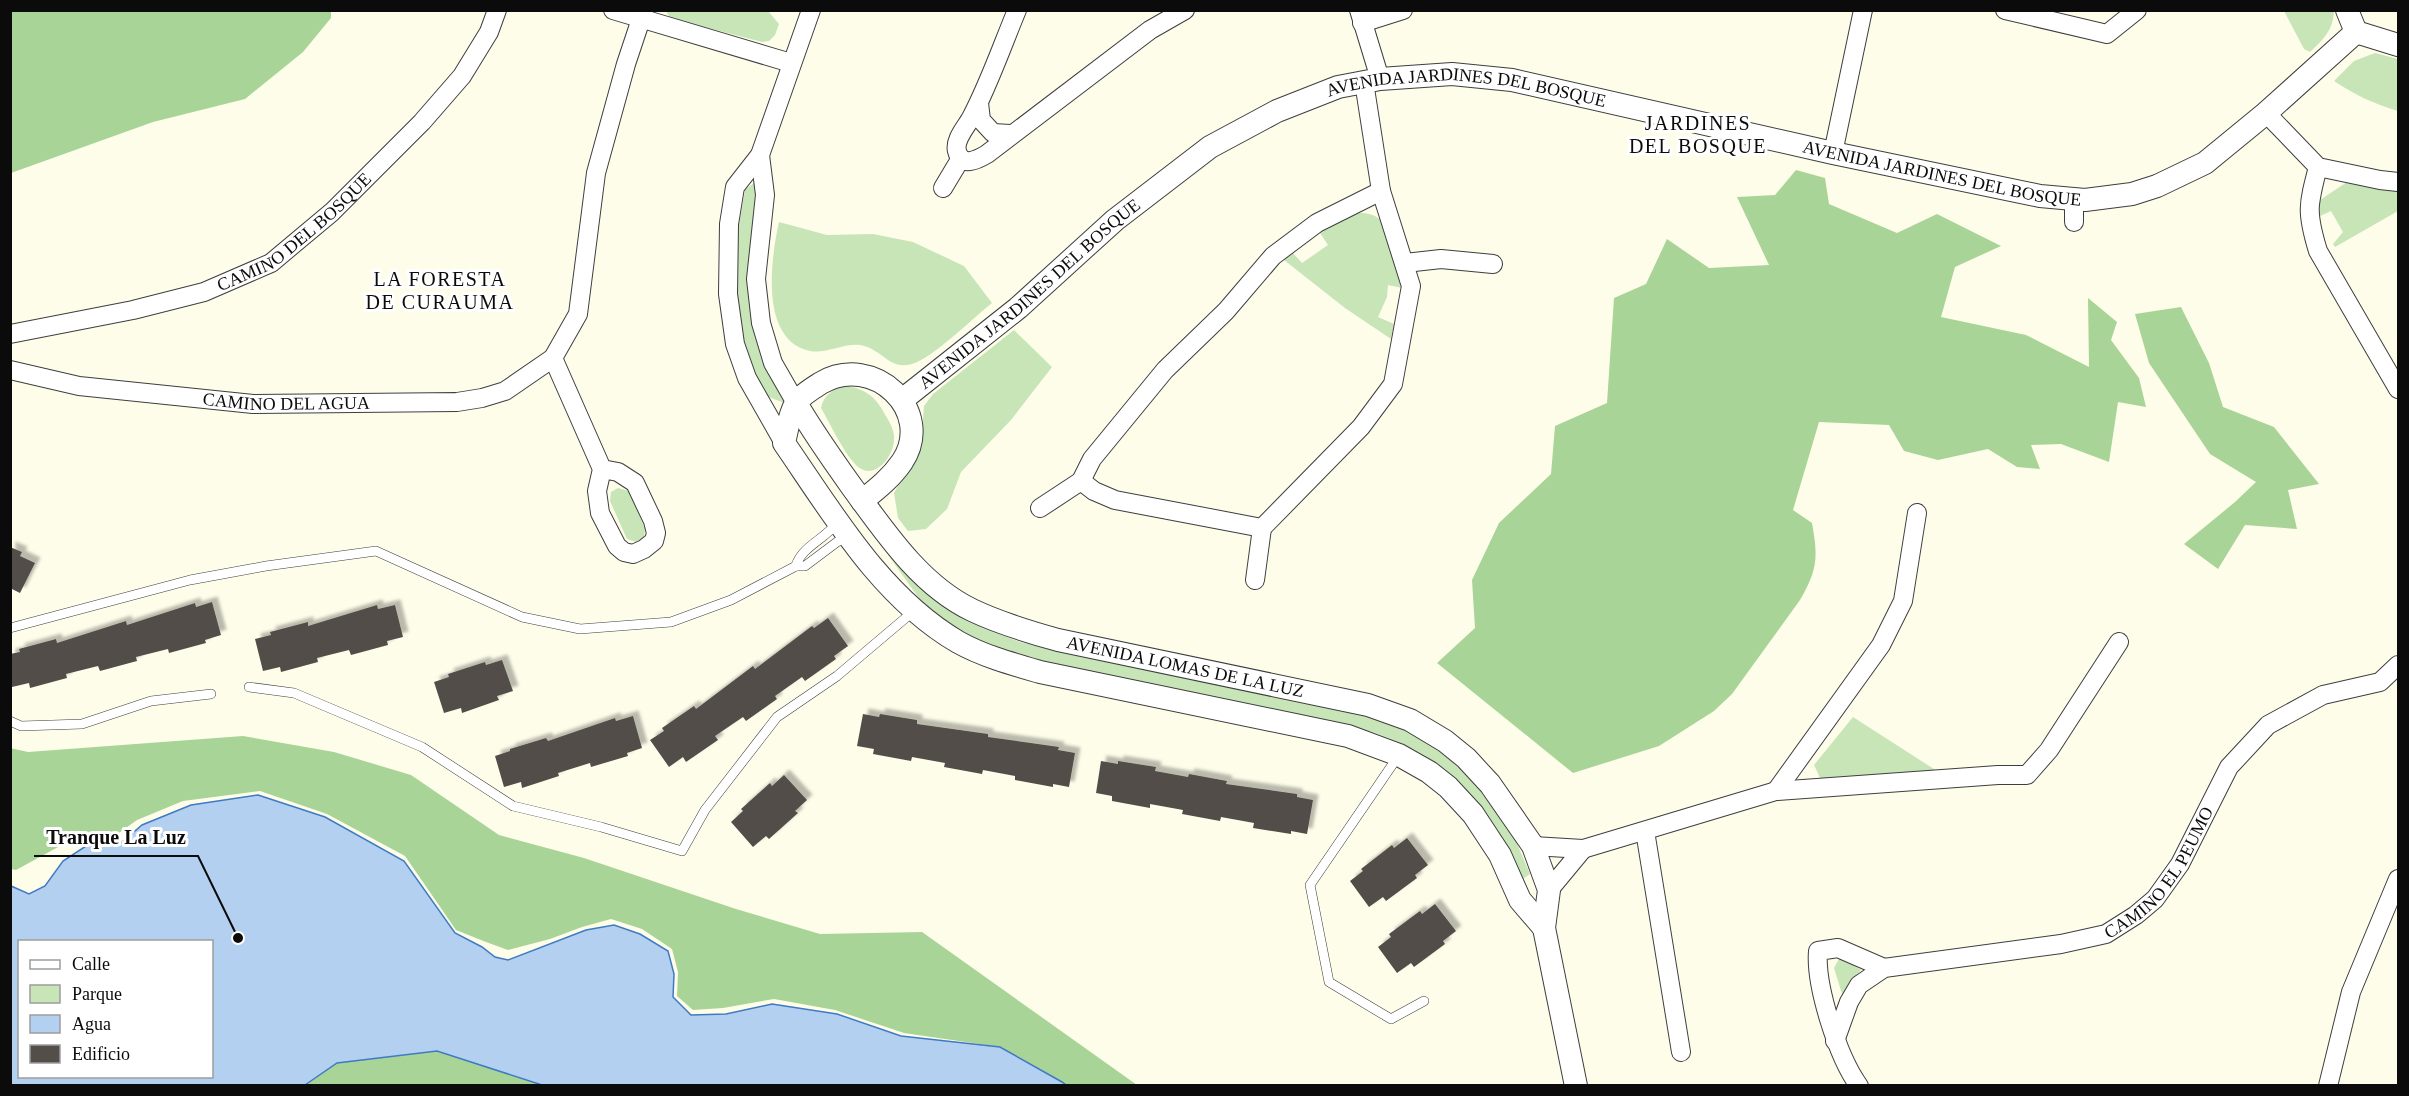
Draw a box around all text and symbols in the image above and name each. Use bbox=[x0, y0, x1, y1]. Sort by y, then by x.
street label: AVENIDA JARDINES DEL BOSQUE bbox=[1323, 64, 1608, 111]
district label: JARDINES DEL BOSQUE bbox=[1629, 112, 1767, 157]
street label: AVENIDA JARDINES DEL BOSQUE bbox=[1801, 136, 2082, 210]
street label: CAMINO DEL BOSQUE bbox=[214, 169, 375, 295]
street label: AVENIDA JARDINES DEL BOSQUE bbox=[915, 195, 1144, 393]
district label: LA FORESTA DE CURAUMA bbox=[366, 268, 514, 313]
street label: CAMINO DEL AGUA bbox=[202, 389, 370, 414]
street label: AVENIDA LOMAS DE LA LUZ bbox=[1065, 632, 1306, 701]
street label: CAMINO EL PEUMO bbox=[2100, 804, 2217, 943]
callout: Tranque La Luz bbox=[34, 818, 198, 856]
text: Tranque La Luz bbox=[46, 826, 186, 849]
legend bbox=[18, 940, 213, 1078]
text: Calle bbox=[72, 954, 110, 974]
text: Parque bbox=[72, 984, 122, 1004]
text: Agua bbox=[72, 1014, 111, 1034]
text: Edificio bbox=[72, 1044, 130, 1064]

